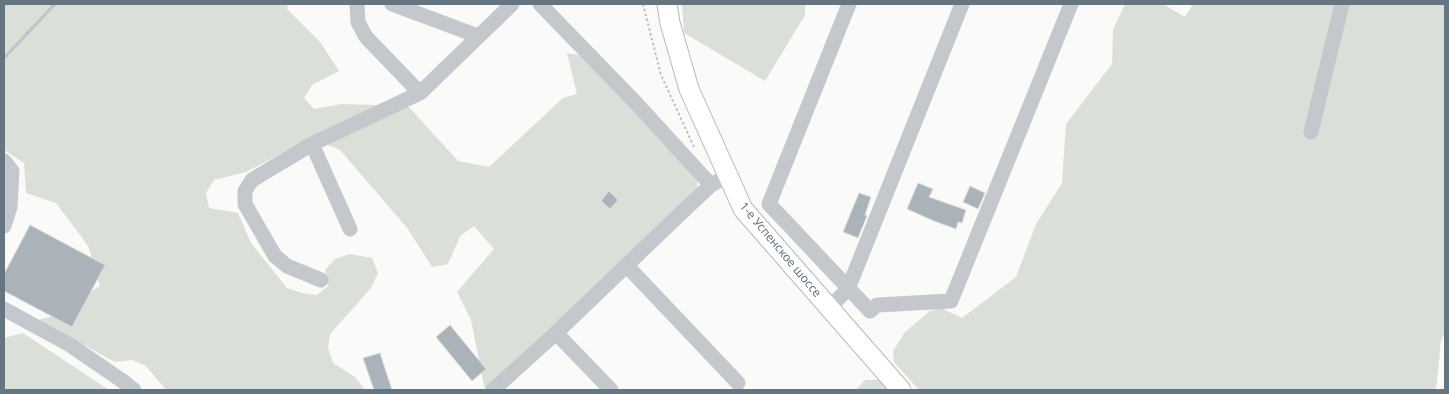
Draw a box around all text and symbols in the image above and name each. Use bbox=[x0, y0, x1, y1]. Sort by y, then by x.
street label: 1-е Успенское шоссе bbox=[736, 200, 824, 300]

